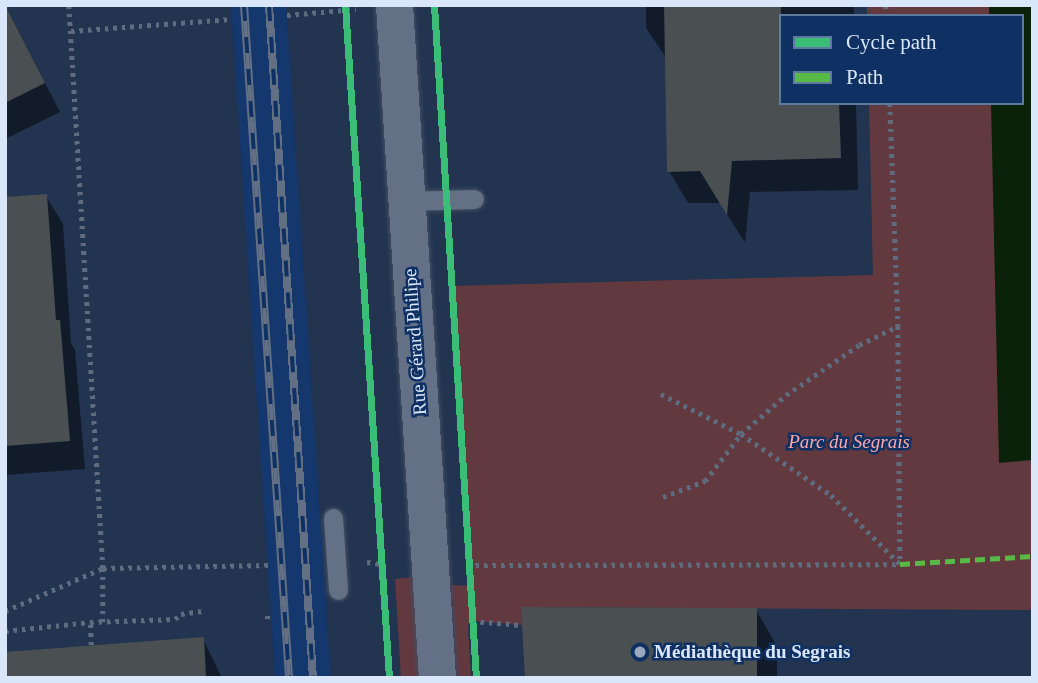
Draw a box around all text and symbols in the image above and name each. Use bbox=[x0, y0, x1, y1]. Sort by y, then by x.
legend bbox=[779, 14, 1024, 105]
text: Cycle path bbox=[846, 30, 936, 54]
text: Path bbox=[846, 65, 883, 89]
street label: Rue Gérard Philipe bbox=[399, 268, 431, 416]
park label: Parc du Segrais bbox=[788, 431, 910, 453]
place label: Médiathèque du Segrais bbox=[654, 641, 850, 663]
marker: Médiathèque du Segrais bbox=[632, 644, 648, 660]

